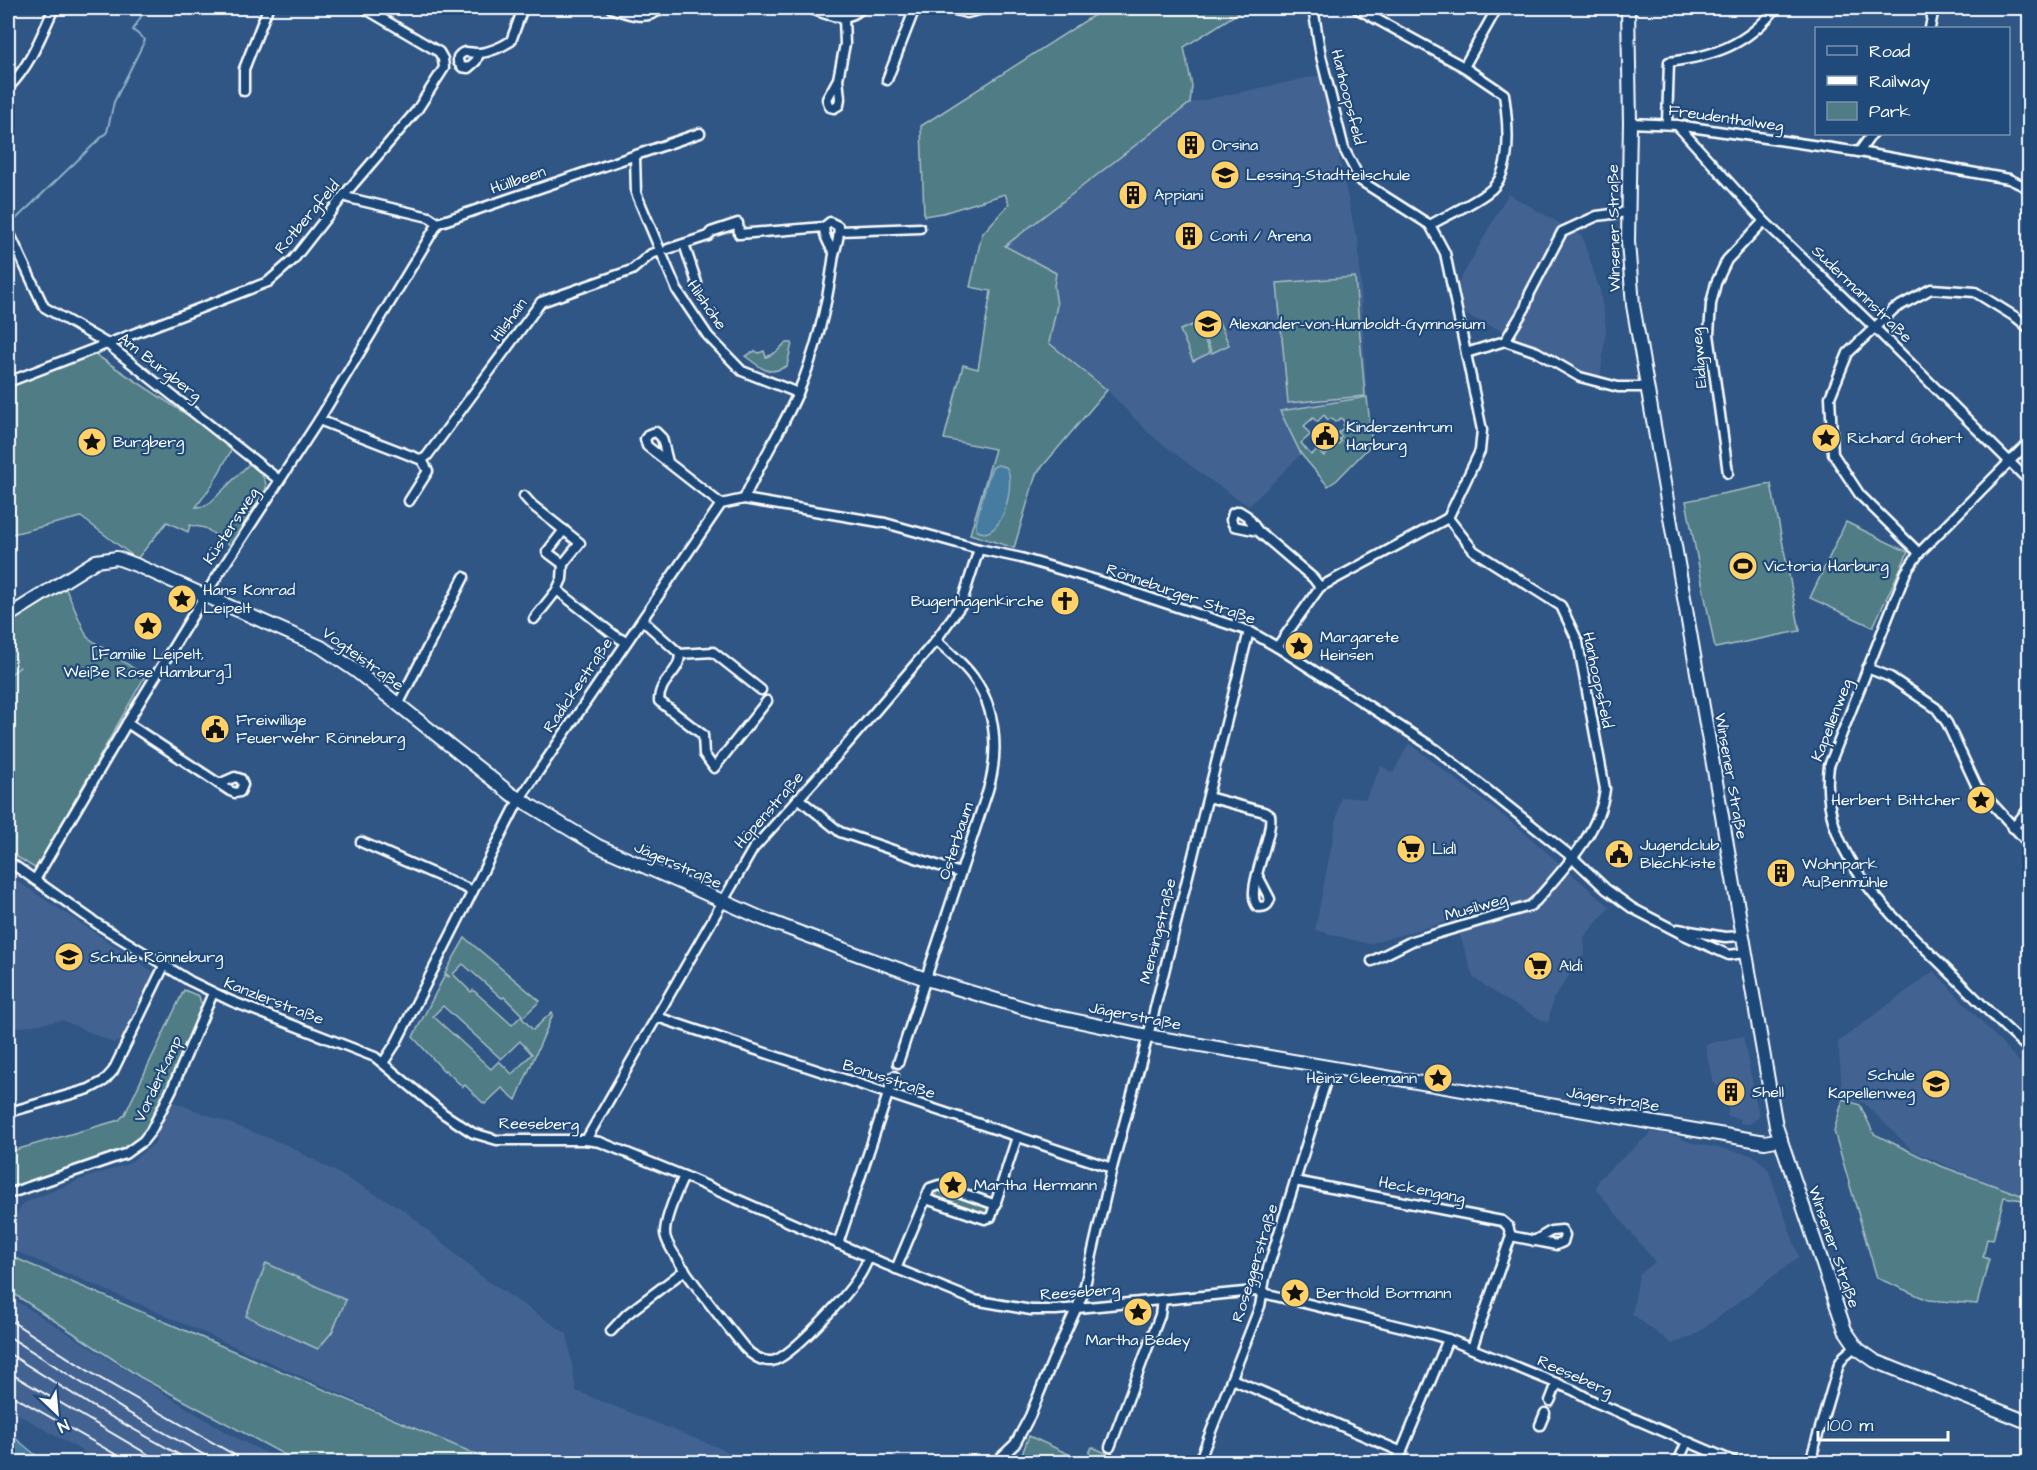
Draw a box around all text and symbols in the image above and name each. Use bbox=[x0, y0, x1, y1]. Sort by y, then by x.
legend bbox=[1815, 27, 2010, 135]
text: Road bbox=[1869, 39, 1910, 64]
street label: Hanhoopsfeld bbox=[1326, 47, 1370, 147]
text: Railway bbox=[1869, 69, 1930, 95]
street label: Freudenthalweg bbox=[1667, 99, 1785, 138]
text: Park bbox=[1869, 99, 1911, 124]
building icon: Orsina bbox=[1175, 129, 1207, 161]
place label: Orsina bbox=[1212, 134, 1258, 156]
school or university icon: Lessing-Stadtteilschule bbox=[1209, 159, 1241, 191]
street label: Hüllbeen bbox=[487, 160, 549, 200]
place label: Lessing-Stadtteilschule bbox=[1246, 164, 1411, 187]
street label: Winsener Straße bbox=[1602, 164, 1626, 292]
street label: Rotbergfeld bbox=[269, 175, 345, 259]
building icon: Appiani bbox=[1117, 179, 1149, 211]
place label: Appiani bbox=[1154, 184, 1204, 206]
building icon: Conti / Arena bbox=[1173, 220, 1205, 252]
place label: Conti / Arena bbox=[1210, 225, 1311, 247]
street label: Sudermannstraße bbox=[1807, 240, 1917, 348]
street label: Hilshöhe bbox=[682, 276, 732, 335]
street label: Hilshain bbox=[486, 294, 532, 346]
school or university icon: Alexander-von-Humboldt-Gymnasium bbox=[1192, 308, 1224, 340]
place label: Alexander-von-Humboldt-Gymnasium bbox=[1229, 313, 1485, 336]
street label: Am Burgberg bbox=[113, 327, 206, 407]
street label: Eidigweg bbox=[1685, 327, 1714, 389]
place label: Kinderzentrum Harburg bbox=[1346, 416, 1453, 457]
public building icon: Kinderzentrum Harburg bbox=[1309, 420, 1341, 452]
place icon: Richard Gohert bbox=[1810, 422, 1842, 454]
place icon: Burgberg bbox=[76, 426, 108, 458]
place label: Richard Gohert bbox=[1847, 427, 1963, 449]
place label: Burgberg bbox=[113, 431, 184, 454]
street label: Küstersweg bbox=[198, 483, 265, 569]
sports icon: Victoria Harburg bbox=[1727, 550, 1759, 582]
place label: Victoria Harburg bbox=[1764, 555, 1889, 578]
street label: Rönneburger Straße bbox=[1103, 558, 1259, 631]
place label: Hans Konrad Leipelt bbox=[203, 579, 295, 619]
place icon: Hans Konrad Leipelt bbox=[166, 583, 198, 615]
church icon: Bugenhagenkirche bbox=[1049, 585, 1081, 617]
place label: Bugenhagenkirche bbox=[911, 590, 1044, 613]
place icon: [Familie Leipelt, Weiße Rose Hamburg] bbox=[132, 610, 164, 642]
street label: Vogteistraße bbox=[317, 622, 409, 697]
place label: Margarete Heinsen bbox=[1320, 626, 1400, 666]
place icon: Margarete Heinsen bbox=[1283, 630, 1315, 662]
street label: Hanhoopsfeld bbox=[1577, 630, 1619, 730]
street label: Radickestraße bbox=[538, 633, 618, 737]
place label: [Familie Leipelt, Weiße Rose Hamburg] bbox=[63, 643, 233, 684]
street label: Kapellenweg bbox=[1806, 675, 1859, 765]
place label: Freiwillige Feuerwehr Rönneburg bbox=[236, 709, 405, 750]
street label: Winsener Straße bbox=[1709, 711, 1753, 841]
public building icon: Freiwillige Feuerwehr Rönneburg bbox=[199, 713, 231, 745]
street label: Höpenstraße bbox=[729, 766, 809, 853]
place icon: Herbert Bittcher bbox=[1965, 784, 1997, 816]
place label: Herbert Bittcher bbox=[1831, 789, 1960, 811]
street label: Osterbaum bbox=[933, 799, 979, 883]
supermarket icon: Lidl bbox=[1395, 833, 1427, 865]
place label: Jugendclub Blechkiste bbox=[1640, 834, 1719, 874]
street label: Jägerstraße bbox=[630, 836, 726, 895]
place label: Lidl bbox=[1432, 838, 1456, 860]
public building icon: Jugendclub Blechkiste bbox=[1603, 838, 1635, 870]
place label: Wohnpark Außenmühle bbox=[1802, 853, 1888, 893]
building icon: Wohnpark Außenmühle bbox=[1765, 857, 1797, 889]
street label: Mensingstraße bbox=[1134, 876, 1183, 986]
street label: Musilweg bbox=[1442, 888, 1510, 927]
school or university icon: Schule Rönneburg bbox=[53, 941, 85, 973]
place label: Schule Rönneburg bbox=[90, 946, 223, 969]
supermarket icon: Aldi bbox=[1522, 950, 1554, 982]
place label: Aldi bbox=[1559, 955, 1583, 977]
street label: Kanzlerstraße bbox=[221, 972, 327, 1030]
street label: Jägerstraße bbox=[1087, 996, 1183, 1037]
street label: Vorderkamp bbox=[128, 1032, 188, 1126]
street label: Bonusstraße bbox=[840, 1054, 938, 1104]
place icon: Heinz Cleemann bbox=[1422, 1062, 1454, 1094]
place label: Schule Kapellenweg bbox=[1828, 1064, 1915, 1105]
place label: Heinz Cleemann bbox=[1306, 1067, 1417, 1089]
school or university icon: Schule Kapellenweg bbox=[1920, 1068, 1952, 1100]
building icon: Shell bbox=[1715, 1076, 1747, 1108]
street label: Jägerstraße bbox=[1565, 1081, 1661, 1118]
place label: Shell bbox=[1752, 1081, 1784, 1103]
street label: Reeseberg bbox=[499, 1112, 579, 1137]
place icon: Martha Hermann bbox=[937, 1169, 969, 1201]
street label: Heckengang bbox=[1377, 1171, 1467, 1210]
place label: Martha Hermann bbox=[974, 1174, 1097, 1196]
street label: Winsener Straße bbox=[1803, 1183, 1865, 1311]
street label: Roseggerstraße bbox=[1227, 1201, 1284, 1325]
place icon: Berthold Bormann bbox=[1279, 1277, 1311, 1309]
street label: Reeseberg bbox=[1039, 1278, 1121, 1307]
place label: Berthold Bormann bbox=[1316, 1282, 1451, 1304]
place icon: Martha Bedey bbox=[1122, 1296, 1154, 1328]
place label: Martha Bedey bbox=[1086, 1329, 1191, 1352]
street label: Reeseberg bbox=[1534, 1350, 1616, 1403]
north arrow bbox=[27, 1383, 87, 1443]
scale bar bbox=[1818, 1404, 1948, 1442]
text: N bbox=[54, 1413, 72, 1438]
text: 100 m bbox=[1827, 1413, 1873, 1438]

